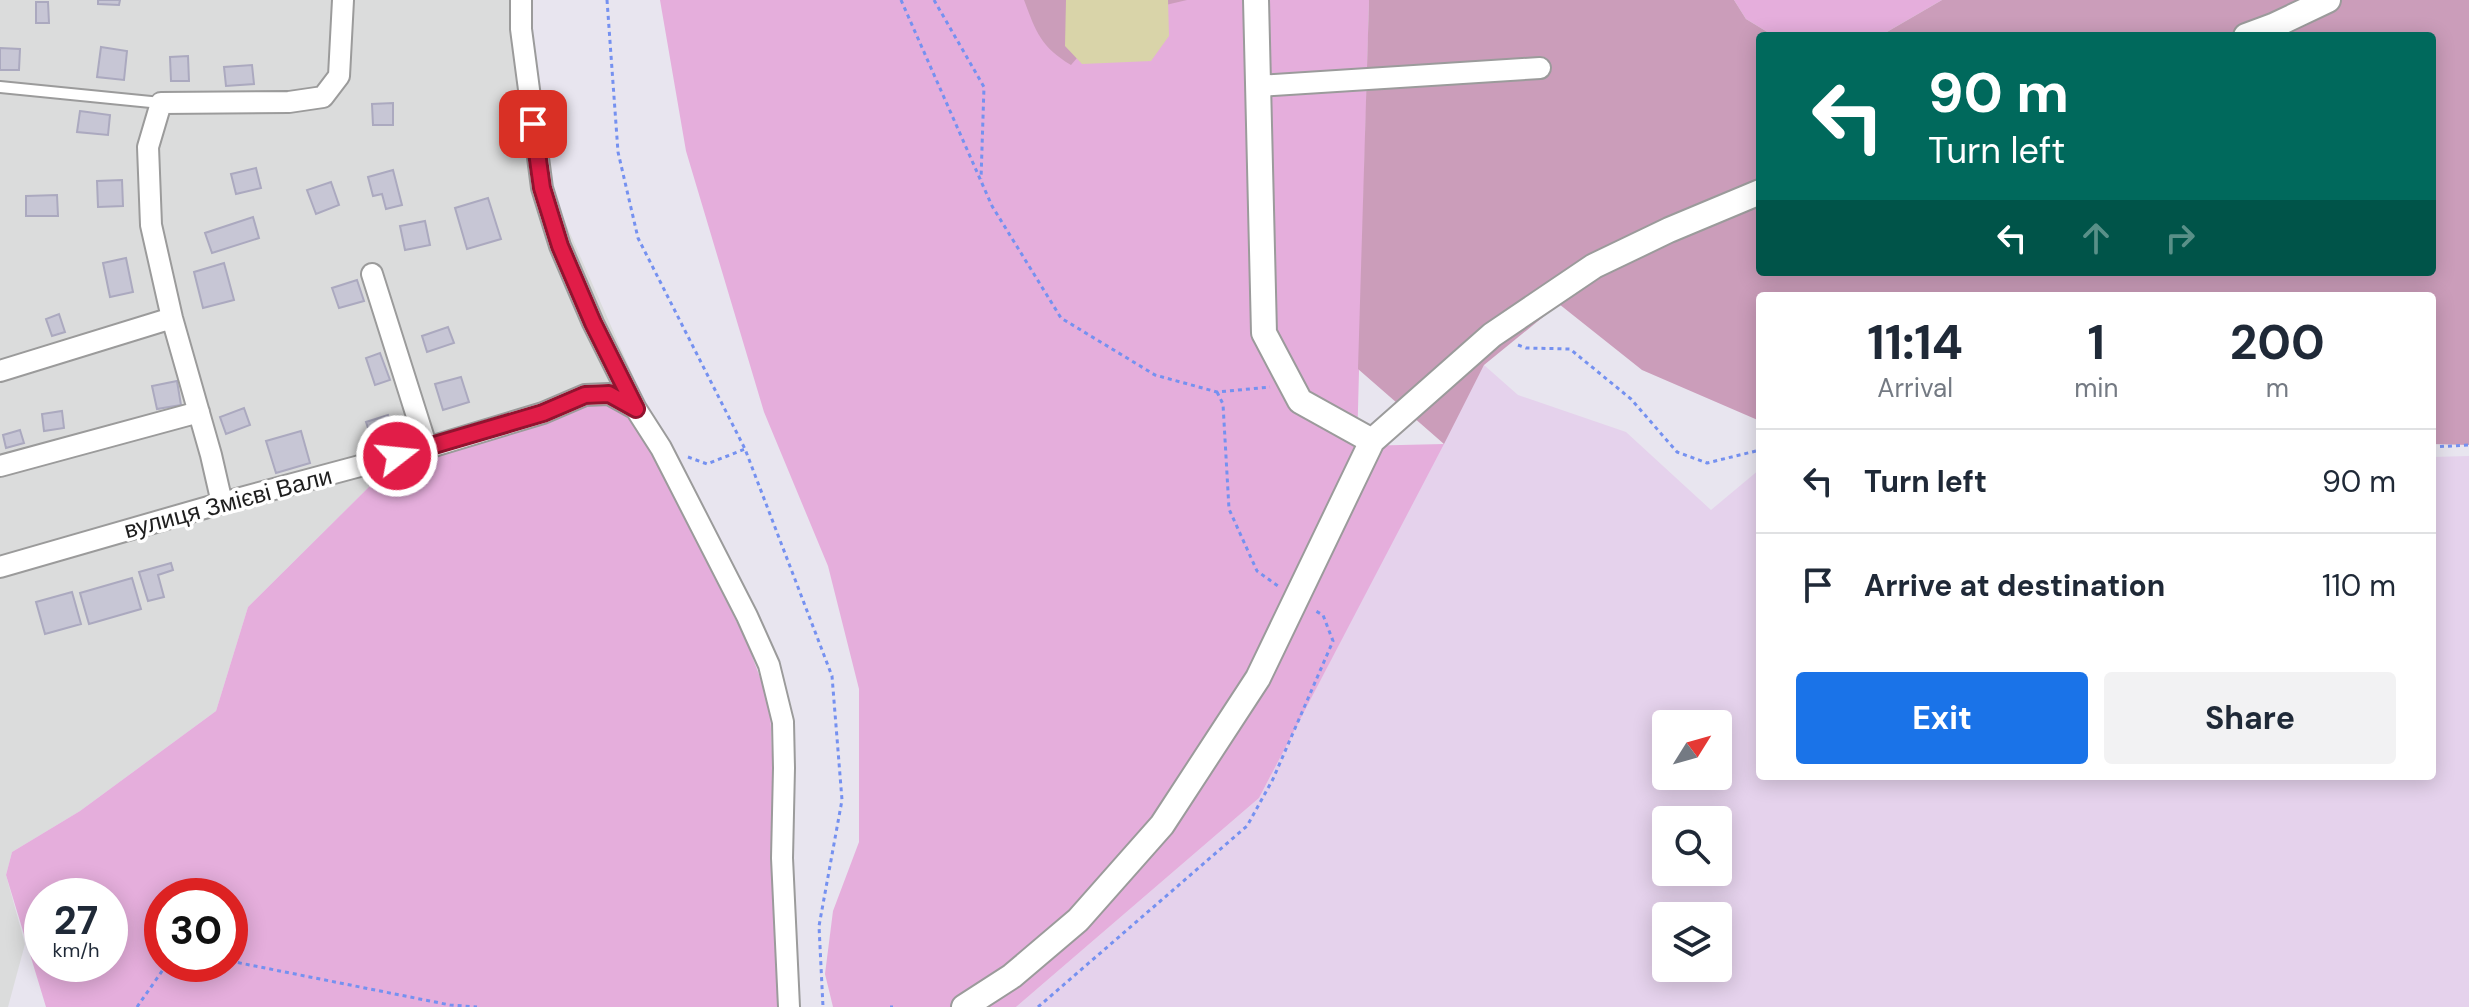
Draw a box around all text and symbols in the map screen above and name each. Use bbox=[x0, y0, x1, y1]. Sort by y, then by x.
text: 90 m bbox=[1928, 56, 2069, 129]
icon: left bbox=[1796, 64, 1900, 168]
pin bbox=[499, 90, 567, 158]
icon: arrive bbox=[511, 102, 555, 146]
text: Turn left bbox=[1928, 127, 2065, 174]
icon: left bbox=[1990, 216, 2034, 260]
icon: ahead bbox=[2074, 216, 2118, 260]
icon: right bbox=[2158, 216, 2202, 260]
text: 11:14 bbox=[1867, 311, 1963, 374]
text: 1 bbox=[2088, 311, 2105, 374]
text: 200 bbox=[2230, 311, 2325, 374]
text: Arrival bbox=[1877, 371, 1953, 405]
text: min bbox=[2074, 371, 2119, 405]
text: m bbox=[2266, 371, 2289, 405]
position arrow bbox=[355, 414, 439, 498]
icon: left bbox=[1796, 459, 1840, 503]
street label: вулиця Змієві Вали bbox=[120, 460, 335, 545]
text: Turn left bbox=[1864, 462, 1987, 501]
text: 90 m bbox=[2322, 462, 2396, 501]
icon: arrive bbox=[1796, 563, 1840, 607]
text: Arrive at destination bbox=[1864, 566, 2165, 605]
text: 110 m bbox=[2322, 566, 2396, 605]
button: Exit bbox=[1796, 672, 2088, 764]
button: Share bbox=[2104, 672, 2396, 764]
north arrow bbox=[1652, 710, 1732, 790]
map controls bbox=[1652, 710, 1732, 982]
button: search bbox=[1652, 806, 1732, 886]
speed limit sign: 30 bbox=[144, 878, 248, 982]
text: 27 bbox=[54, 894, 98, 946]
button: layers bbox=[1652, 902, 1732, 982]
text: km/h bbox=[52, 937, 100, 963]

